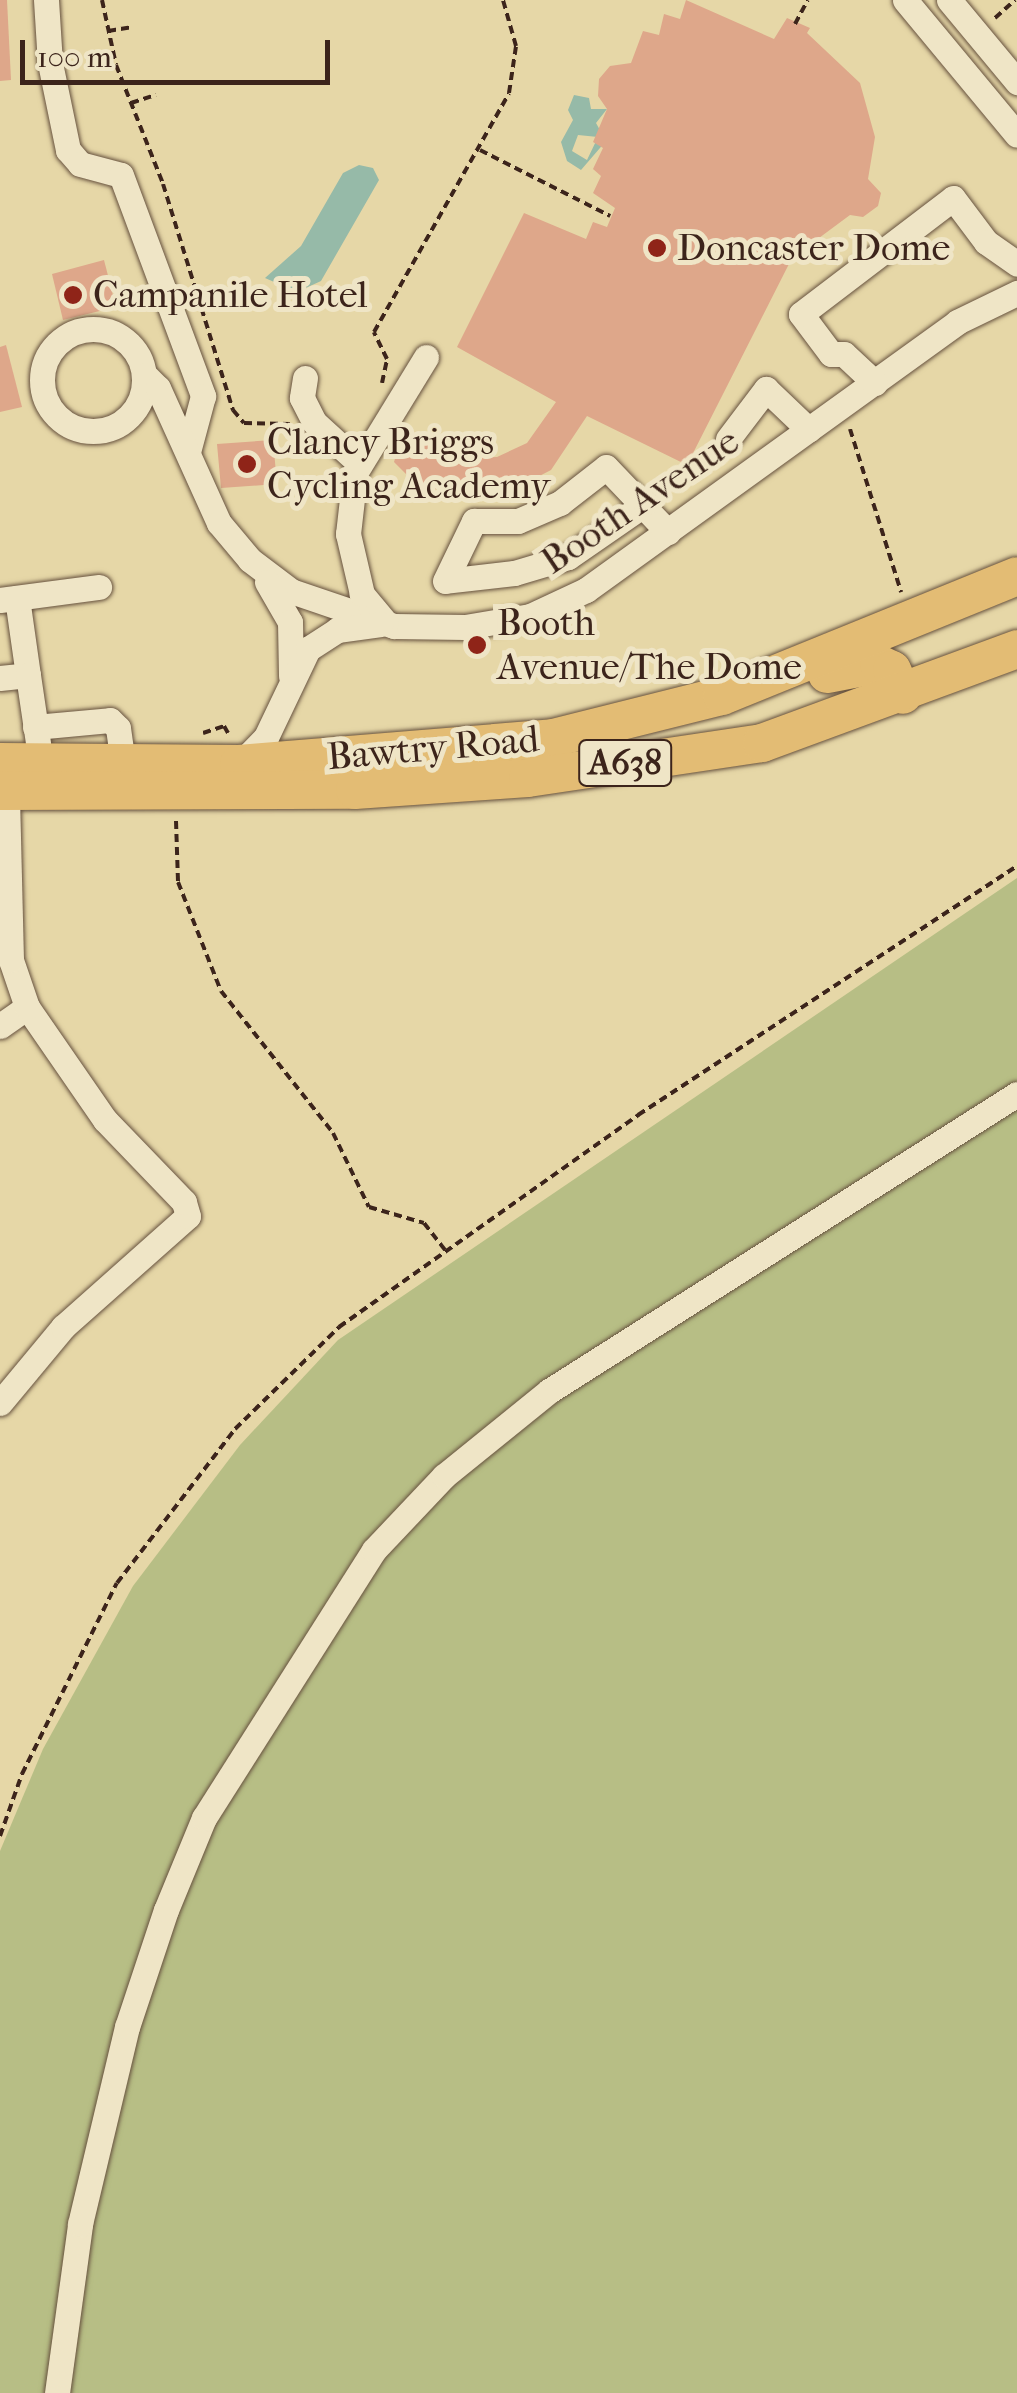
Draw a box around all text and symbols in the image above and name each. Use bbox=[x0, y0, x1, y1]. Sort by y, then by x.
scale bar bbox=[25, 20, 335, 82]
text: 100 m bbox=[37, 40, 112, 75]
place label: Doncaster Dome bbox=[677, 225, 950, 271]
marker: Doncaster Dome bbox=[646, 237, 668, 259]
place label: Campanile Hotel bbox=[93, 272, 368, 318]
marker: Campanile Hotel bbox=[62, 284, 84, 306]
street label: Booth Avenue bbox=[532, 418, 748, 584]
place label: Clancy Briggs Cycling Academy bbox=[267, 419, 550, 508]
marker: Clancy Briggs Cycling Academy bbox=[236, 453, 258, 475]
place label: Booth Avenue/The Dome bbox=[497, 600, 802, 689]
marker: Booth Avenue/The Dome bbox=[466, 634, 488, 656]
street label: Bawtry Road bbox=[325, 716, 541, 780]
road number: A638 bbox=[578, 733, 672, 793]

